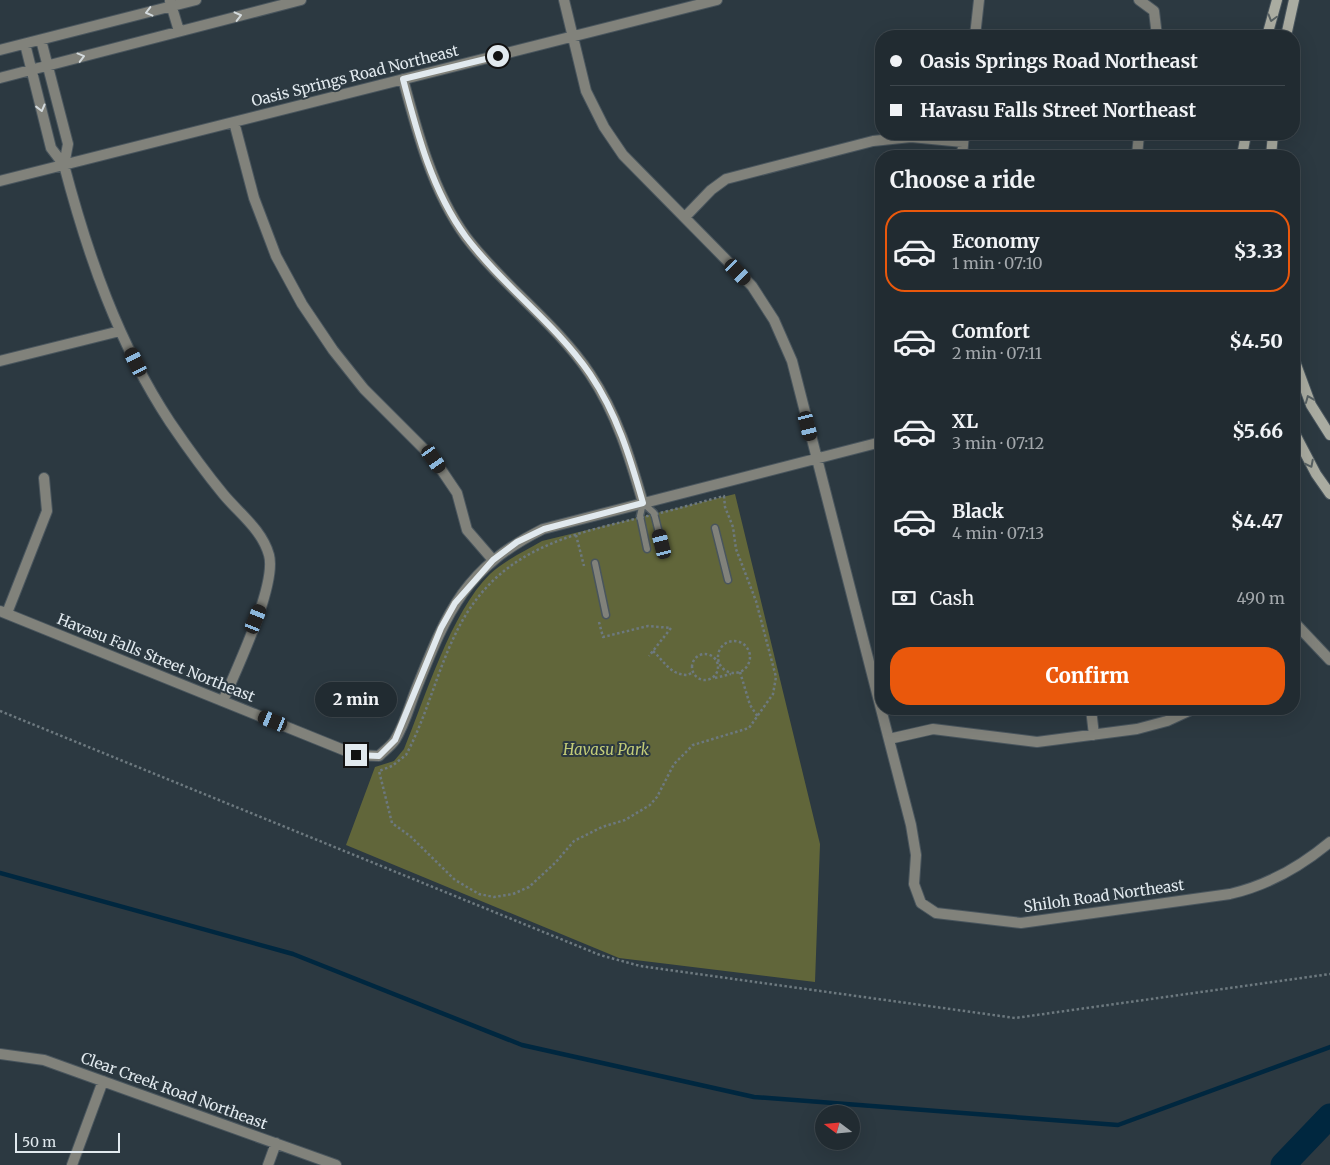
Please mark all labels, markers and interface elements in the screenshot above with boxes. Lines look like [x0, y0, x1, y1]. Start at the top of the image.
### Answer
one-way arrow [144, 6, 153, 17]
one-way arrow [234, 11, 243, 22]
one-way arrow [1267, 14, 1278, 23]
street label: Oasis Springs Road Northeast [249, 41, 461, 110]
route start [487, 45, 509, 67]
text: Oasis Springs Road Northeast [920, 49, 1198, 73]
one-way arrow [77, 52, 86, 63]
text: Havasu Falls Street Northeast [920, 98, 1196, 122]
one-way arrow [35, 103, 46, 112]
text: Choose a ride [890, 166, 1035, 194]
icon: car [892, 229, 937, 274]
text: Economy [952, 229, 1040, 253]
text: $3.33 [1234, 239, 1283, 263]
text: 1 min · 07:10 [952, 253, 1043, 273]
car [722, 256, 753, 288]
icon: car [892, 319, 937, 364]
text: Comfort [952, 319, 1030, 343]
text: $4.50 [1229, 329, 1283, 353]
text: 2 min · 07:11 [952, 343, 1042, 363]
car [122, 345, 149, 379]
one-way arrow [1305, 395, 1315, 403]
icon: car [892, 409, 937, 454]
text: XL [952, 409, 978, 433]
car [797, 410, 818, 442]
text: $5.66 [1232, 419, 1283, 443]
text: 3 min · 07:12 [952, 433, 1044, 453]
car [419, 442, 448, 476]
one-way arrow [1304, 458, 1314, 467]
icon: car [892, 499, 937, 544]
text: Black [952, 499, 1004, 523]
text: $4.47 [1231, 509, 1283, 533]
text: 4 min · 07:13 [952, 523, 1044, 543]
car [651, 528, 672, 560]
icon: cash [890, 584, 918, 612]
text: Cash [930, 586, 974, 610]
text: 490 m [1236, 588, 1285, 608]
car [243, 602, 268, 636]
street label: Havasu Falls Street Northeast [55, 609, 258, 706]
button: Confirm [890, 647, 1285, 705]
callout: 2 min [315, 682, 397, 718]
text: 2 min [333, 689, 379, 709]
car [256, 708, 289, 734]
park label: Havasu Park [562, 740, 650, 759]
route end [345, 744, 367, 766]
street label: Shiloh Road Northeast [1022, 875, 1186, 916]
street label: Clear Creek Road Northeast [78, 1048, 270, 1133]
north arrow [815, 1105, 860, 1150]
map controls [815, 1105, 860, 1150]
scale bar [15, 1130, 120, 1153]
text: 50 m [22, 1133, 56, 1151]

